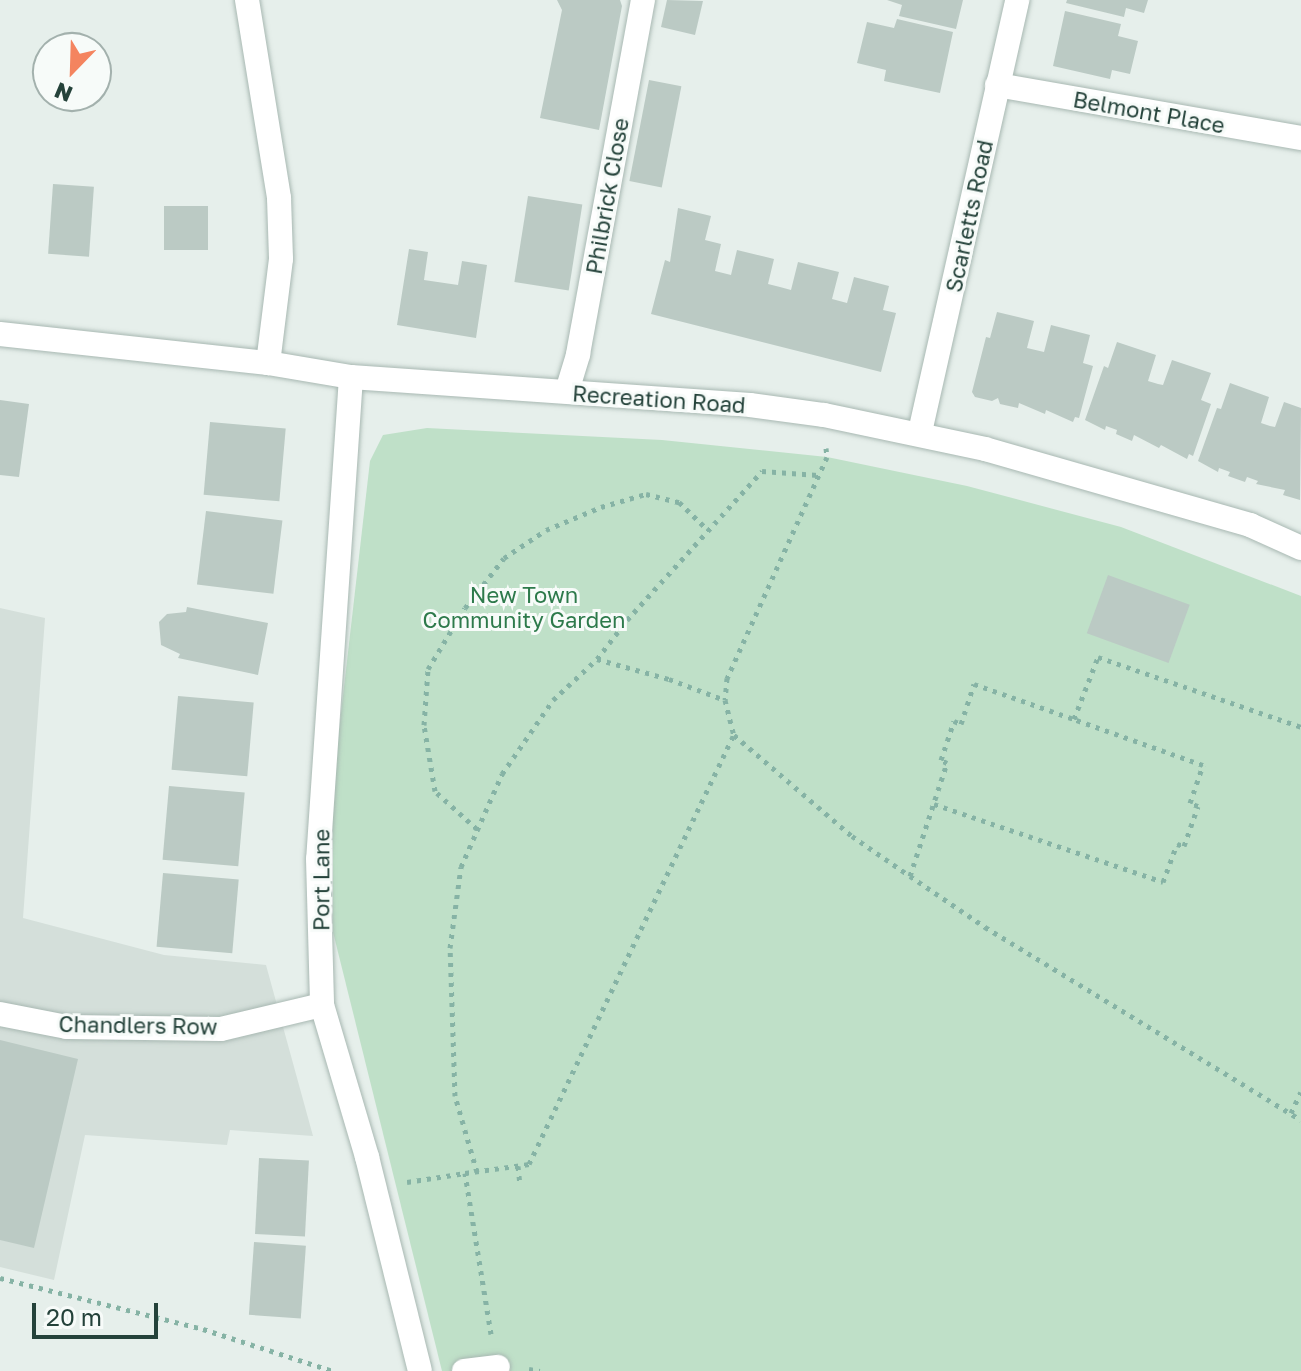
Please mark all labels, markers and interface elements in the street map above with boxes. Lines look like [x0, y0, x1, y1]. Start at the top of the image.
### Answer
north arrow [32, 32, 112, 112]
text: N [50, 77, 76, 108]
street label: Belmont Place [1071, 86, 1227, 138]
street label: Philbrick Close [580, 116, 634, 276]
street label: Scarletts Road [940, 137, 998, 295]
street label: Recreation Road [571, 380, 747, 418]
park label: New Town Community Garden [422, 581, 626, 632]
street label: Port Lane [308, 829, 334, 931]
street label: Chandlers Row [58, 1010, 218, 1040]
scale bar [36, 1287, 162, 1337]
text: 20 m [46, 1302, 102, 1331]

